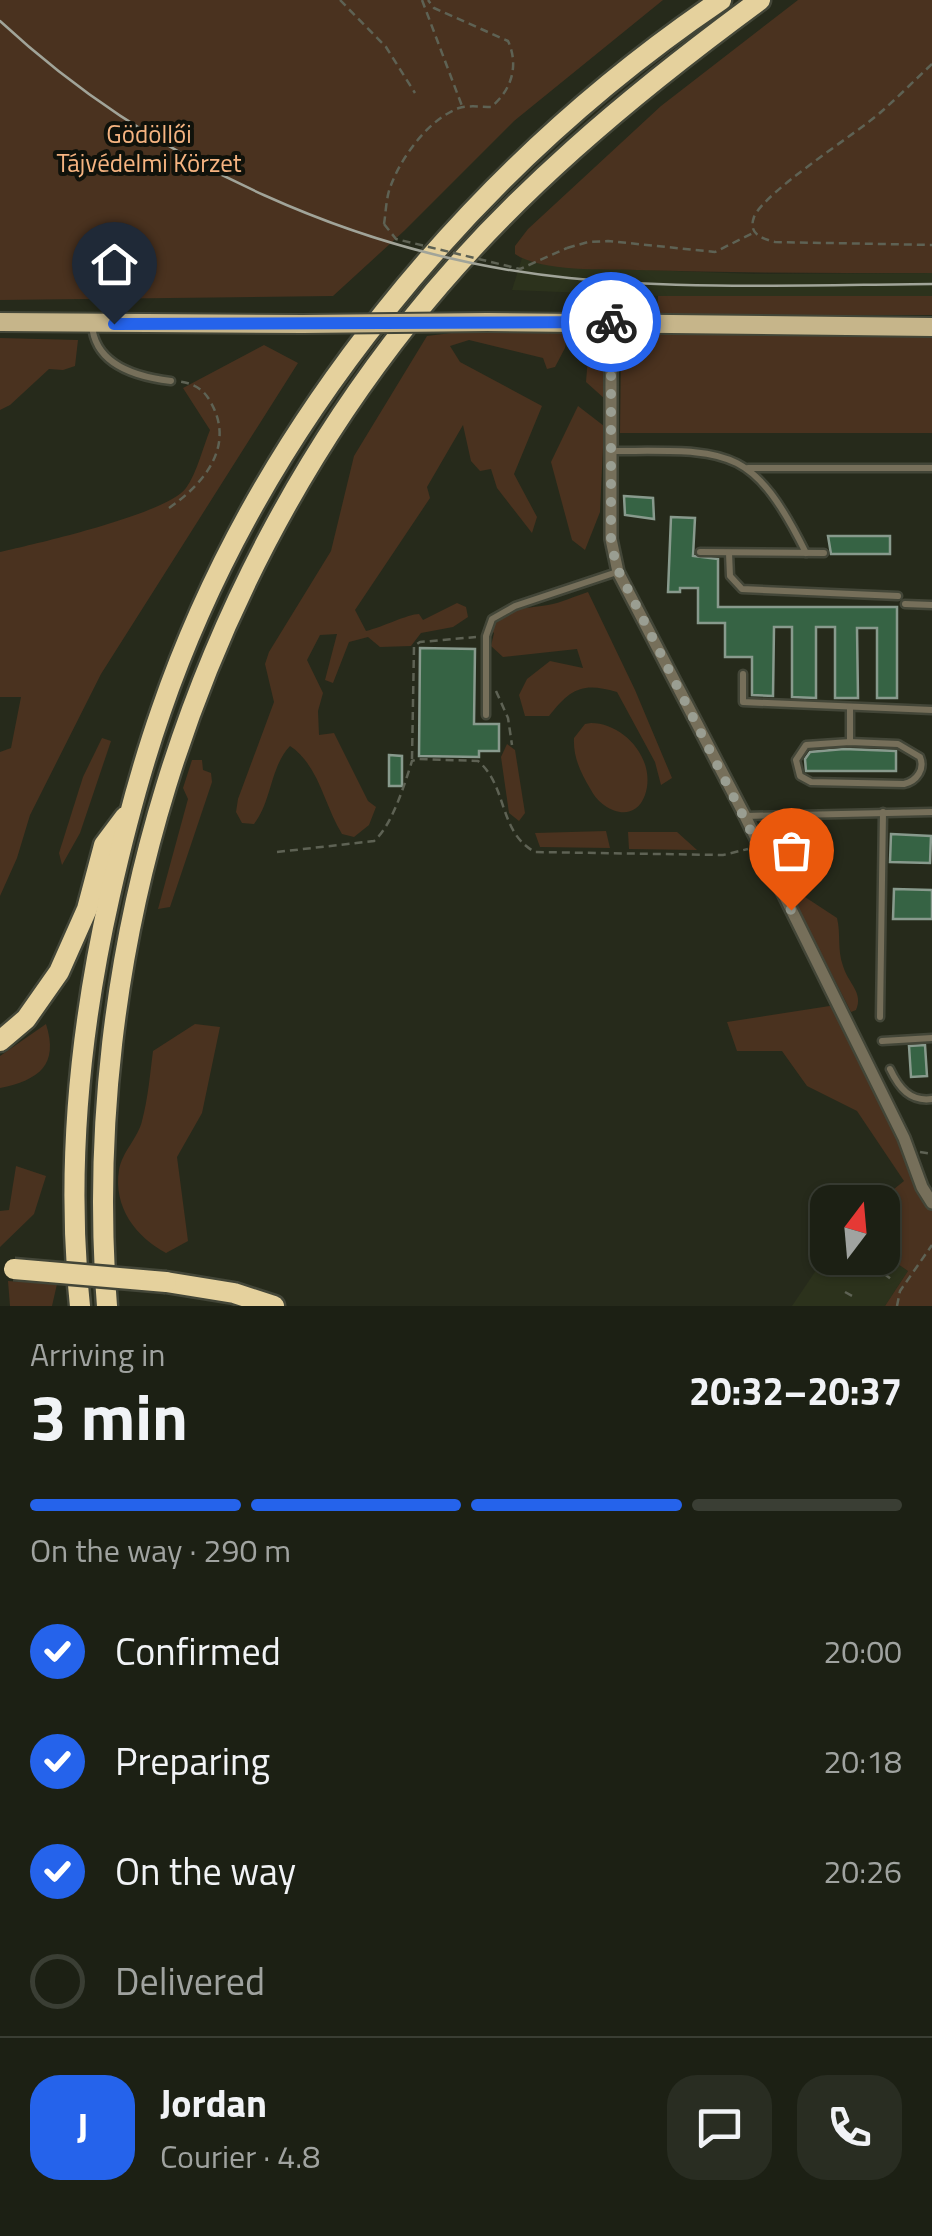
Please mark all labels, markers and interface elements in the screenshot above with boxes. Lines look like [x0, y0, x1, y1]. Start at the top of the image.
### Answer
park label: Gödöllői Tájvédelmi Körzet [56, 115, 242, 182]
pin [72, 222, 157, 325]
icon: home [87, 237, 142, 292]
courier [561, 272, 661, 372]
icon: bike [584, 295, 639, 350]
pin [749, 808, 834, 911]
icon: bag [764, 823, 819, 878]
north arrow [810, 1185, 900, 1275]
map controls [810, 1185, 900, 1275]
text: Arriving in [30, 1330, 166, 1378]
text: 20:32–20:37 [689, 1362, 902, 1420]
text: 3 min [30, 1366, 188, 1465]
text: On the way · 290 m [30, 1526, 291, 1574]
text: Confirmed [115, 1622, 281, 1680]
icon: check [30, 1624, 85, 1679]
text: 20:00 [823, 1627, 902, 1675]
text: Preparing [115, 1732, 270, 1790]
icon: check [30, 1734, 85, 1789]
text: 20:18 [823, 1737, 902, 1785]
text: On the way [115, 1842, 296, 1900]
icon: check [30, 1844, 85, 1899]
text: 20:26 [823, 1847, 902, 1895]
text: Delivered [115, 1952, 265, 2010]
text: Jordan [160, 2074, 267, 2132]
button: chat [667, 2075, 772, 2180]
button: phone [797, 2075, 902, 2180]
text: J [77, 2098, 88, 2156]
text: Courier · 4.8 [160, 2132, 320, 2180]

